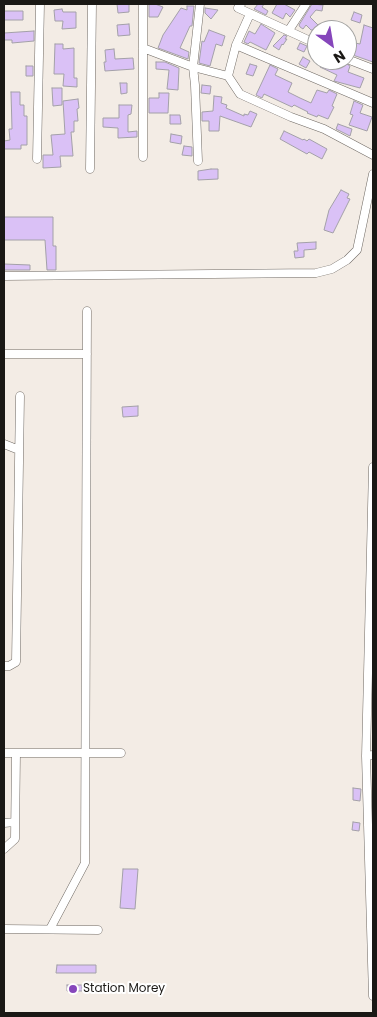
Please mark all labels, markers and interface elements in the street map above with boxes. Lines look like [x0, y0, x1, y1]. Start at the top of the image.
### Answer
north arrow [307, 20, 357, 70]
text: N [330, 46, 349, 68]
place label: Station Morey [83, 982, 165, 996]
marker: Station Morey [67, 983, 79, 995]

